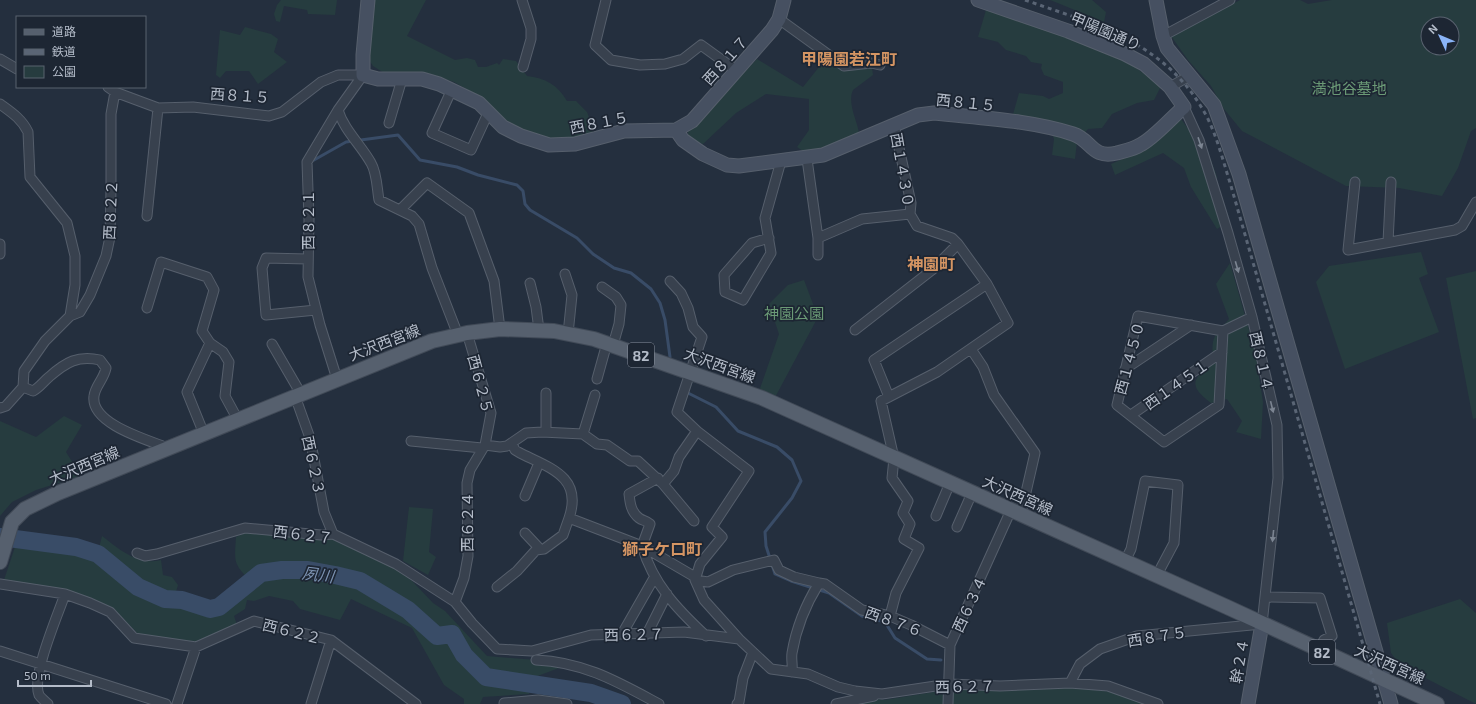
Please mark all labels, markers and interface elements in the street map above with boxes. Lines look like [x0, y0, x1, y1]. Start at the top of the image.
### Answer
street label: 甲陽園通り [1068, 8, 1144, 54]
legend [16, 16, 146, 88]
north arrow [1420, 16, 1460, 56]
text: N [1425, 21, 1440, 36]
text: 道路 [52, 24, 76, 38]
street label: 西８１７ [698, 32, 752, 88]
text: 鉄道 [52, 44, 76, 58]
district label: 甲陽園若江町 [801, 49, 897, 68]
text: 公園 [52, 64, 76, 78]
park label: 満池谷墓地 [1311, 79, 1387, 97]
street label: 西８１５ [209, 84, 271, 106]
street label: 西８１５ [935, 90, 997, 114]
street label: 西８１５ [568, 107, 630, 137]
street label: 西１４３０ [888, 131, 918, 209]
one-way arrow [1197, 137, 1203, 149]
street label: 西８２２ [99, 180, 121, 240]
street label: 西８２１ [299, 190, 317, 250]
district label: 神園町 [907, 254, 955, 273]
one-way arrow [1235, 261, 1241, 273]
park label: 神園公園 [764, 304, 824, 322]
street label: 西１４５０ [1111, 319, 1147, 397]
street label: 大沢西宮線 [346, 320, 422, 364]
street label: 西８１４ [1246, 330, 1278, 392]
road number: 82 [628, 343, 654, 367]
street label: 大沢西宮線 [682, 344, 758, 386]
street label: 西６２５ [465, 353, 497, 415]
street label: 西１４５１ [1140, 355, 1212, 413]
one-way arrow [1270, 400, 1276, 413]
street label: 西６２３ [299, 434, 329, 496]
street label: 大沢西宮線 [46, 442, 122, 488]
street label: 大沢西宮線 [980, 472, 1056, 518]
street label: 西６２４ [458, 492, 476, 552]
street label: 西６２７ [272, 521, 334, 547]
one-way arrow [1270, 530, 1276, 542]
district label: 獅子ケ口町 [622, 539, 702, 558]
water label: 夙川 [301, 563, 337, 586]
street label: 西６３４ [948, 573, 990, 635]
street label: 西８７６ [863, 602, 925, 640]
street label: 西６２２ [261, 615, 323, 647]
street label: 西８７５ [1126, 622, 1188, 650]
street label: 西６２７ [604, 624, 664, 644]
street label: 幹２４ [1226, 637, 1252, 685]
road number: 82 [1309, 640, 1335, 664]
street label: 大沢西宮線 [1352, 641, 1428, 687]
scale bar [18, 662, 91, 688]
text: 50 m [24, 668, 51, 682]
street label: 西６２７ [935, 676, 995, 696]

